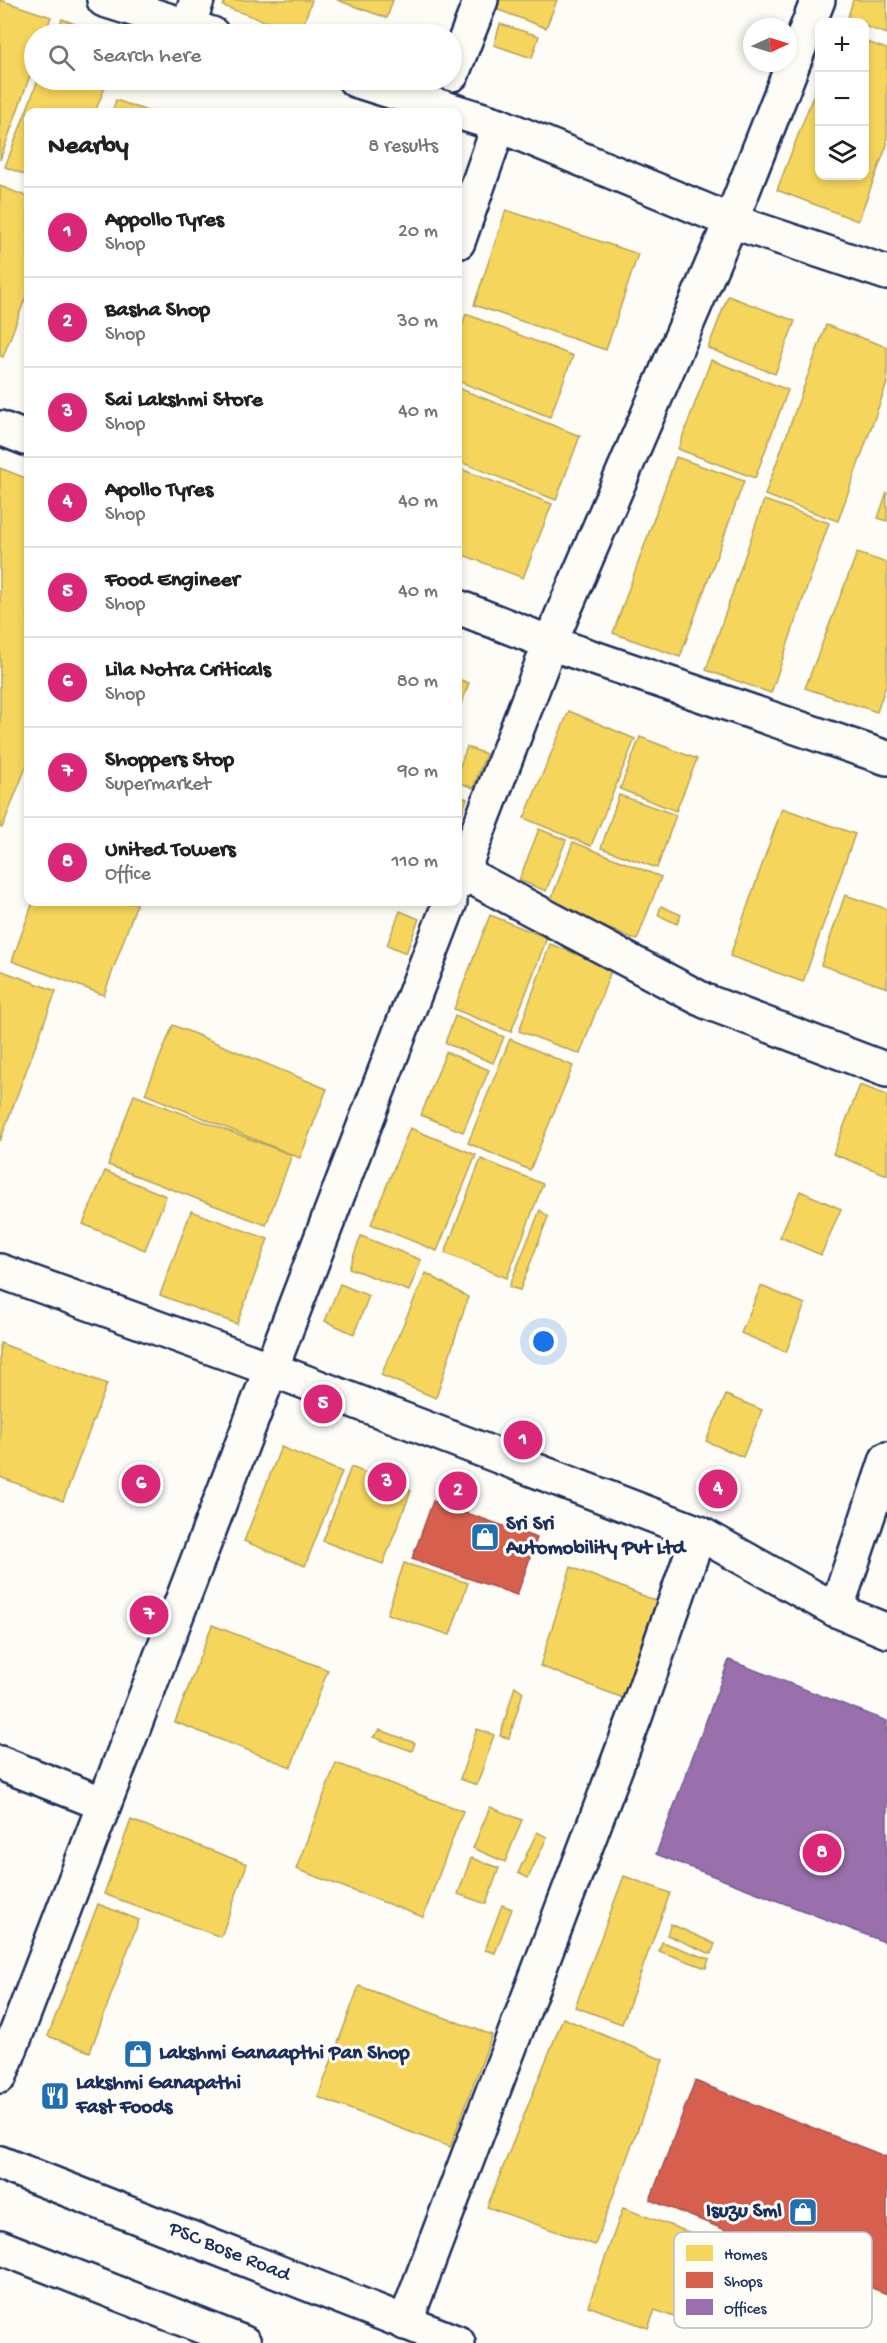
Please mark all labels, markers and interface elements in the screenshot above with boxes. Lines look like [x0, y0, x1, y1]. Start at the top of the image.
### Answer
north arrow [743, 18, 797, 72]
map controls [815, 18, 869, 180]
button: + [815, 18, 869, 72]
search box [24, 24, 462, 90]
icon: search [45, 41, 78, 74]
text: Search here [93, 44, 201, 70]
button: − [815, 72, 869, 126]
button: layers [815, 126, 869, 180]
text: Nearby [48, 132, 129, 163]
text: 8 results [368, 136, 438, 159]
text: Appollo Tyres [105, 208, 224, 234]
text: 1 [63, 221, 72, 244]
text: 20 m [398, 221, 438, 244]
text: Shop [105, 234, 145, 257]
text: Basha Shop [105, 298, 210, 324]
text: 2 [63, 311, 72, 334]
text: 30 m [397, 311, 438, 334]
text: Shop [105, 324, 145, 347]
text: Sai Lakshmi Store [105, 388, 263, 414]
text: 3 [62, 401, 73, 424]
text: 40 m [398, 401, 438, 424]
text: Shop [105, 414, 145, 437]
text: Apollo Tyres [105, 478, 213, 504]
text: 4 [63, 491, 72, 514]
text: 40 m [398, 491, 438, 514]
text: Shop [105, 504, 145, 527]
text: Food Engineer [105, 568, 240, 594]
text: 5 [62, 581, 73, 604]
text: 40 m [398, 581, 438, 604]
text: Shop [105, 594, 145, 617]
text: Lila Notra Criticals [105, 658, 271, 684]
text: 6 [62, 671, 73, 694]
text: 80 m [397, 671, 438, 694]
text: Shop [105, 684, 145, 707]
text: Shoppers Stop [105, 748, 234, 774]
text: 7 [62, 761, 73, 784]
text: 90 m [398, 761, 438, 784]
text: Supermarket [105, 774, 211, 797]
text: United Towers [105, 838, 236, 864]
text: 8 [62, 851, 73, 874]
text: 110 m [392, 851, 438, 874]
text: Office [105, 864, 151, 887]
your location [529, 1327, 558, 1356]
pin: 5 [304, 1382, 342, 1426]
pin: 1 [504, 1418, 542, 1462]
pin: 3 [368, 1460, 406, 1504]
pin: 6 [122, 1462, 160, 1506]
pin: 4 [698, 1466, 738, 1512]
pin: 2 [438, 1468, 478, 1514]
place label: Sri Sri Automobility Pvt Ltd [505, 1513, 688, 1562]
shop icon: Sri Sri Automobility Pvt Ltd [469, 1521, 501, 1553]
pin: 7 [130, 1592, 168, 1638]
pin: 8 [802, 1830, 842, 1876]
shop icon: Lakshmi Ganaapthi Pan Shop [122, 2038, 154, 2070]
place label: Lakshmi Ganaapthi Pan Shop [159, 2042, 410, 2067]
place label: Lakshmi Ganapathi Fast Foods [75, 2072, 241, 2121]
restaurant icon: Lakshmi Ganapathi Fast Foods [39, 2080, 71, 2112]
shop icon: Isuzu Sml [787, 2196, 819, 2228]
place label: Isuzu Sml [706, 2200, 782, 2225]
street label: PSC Bose Road [164, 2217, 295, 2289]
legend [674, 2232, 872, 2328]
text: Homes [724, 2247, 768, 2266]
text: Shops [724, 2274, 763, 2293]
text: Offices [724, 2301, 768, 2320]

